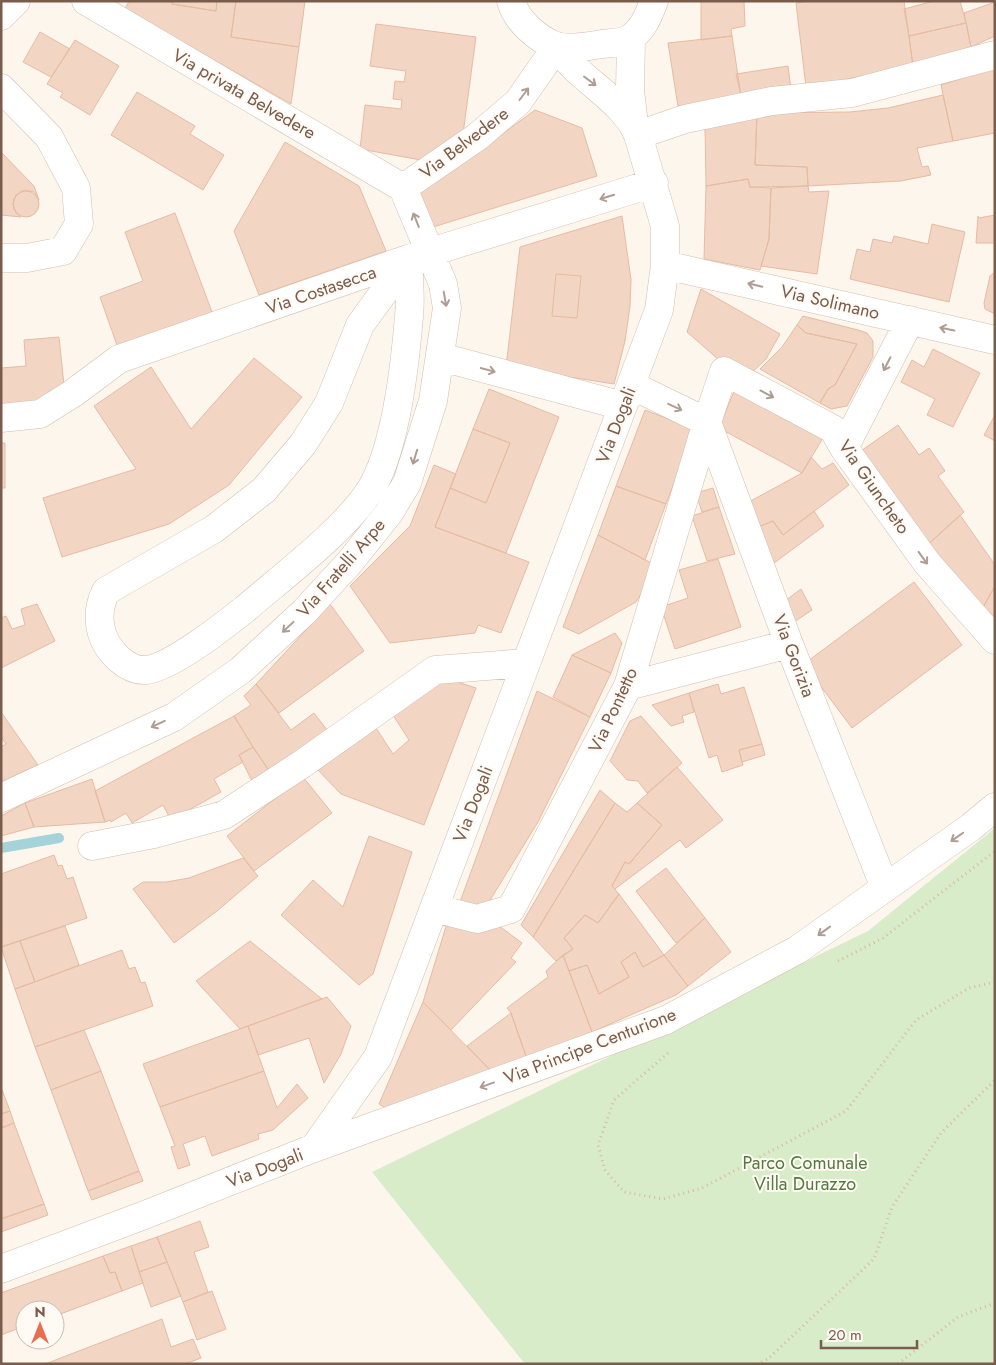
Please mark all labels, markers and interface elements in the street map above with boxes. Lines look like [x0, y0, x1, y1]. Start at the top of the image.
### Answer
street label: Via privata Belvedere [167, 42, 321, 146]
one-way arrow [583, 76, 597, 86]
one-way arrow [519, 87, 529, 101]
street label: Via Belvedere [414, 101, 514, 185]
one-way arrow [599, 193, 615, 203]
one-way arrow [411, 213, 420, 228]
street label: Via Costasecca [262, 259, 380, 321]
street label: Via Solimano [778, 278, 882, 326]
one-way arrow [747, 280, 763, 289]
one-way arrow [441, 290, 451, 306]
one-way arrow [939, 324, 955, 334]
one-way arrow [882, 356, 892, 371]
one-way arrow [479, 365, 495, 375]
street label: Via Dogali [589, 383, 643, 467]
one-way arrow [759, 390, 774, 399]
one-way arrow [667, 402, 682, 412]
street label: Via Giuncheto [832, 435, 916, 539]
one-way arrow [410, 449, 420, 465]
street label: Via Fratelli Arpe [291, 513, 391, 623]
one-way arrow [918, 551, 928, 565]
street label: Via Gorizia [766, 611, 822, 701]
one-way arrow [281, 622, 294, 633]
street label: Via Pontetto [582, 663, 644, 757]
one-way arrow [151, 720, 166, 730]
street label: Via Dogali [446, 762, 500, 846]
one-way arrow [950, 832, 964, 842]
one-way arrow [817, 926, 831, 936]
street label: Via Principe Centurione [500, 1001, 680, 1091]
one-way arrow [480, 1081, 495, 1090]
street label: Via Dogali [223, 1141, 307, 1195]
park label: Parco Comunale Villa Durazzo [743, 1150, 867, 1197]
north arrow [15, 1300, 65, 1350]
text: N [34, 1302, 46, 1322]
scale bar [821, 1318, 917, 1350]
text: 20 m [828, 1324, 862, 1346]

